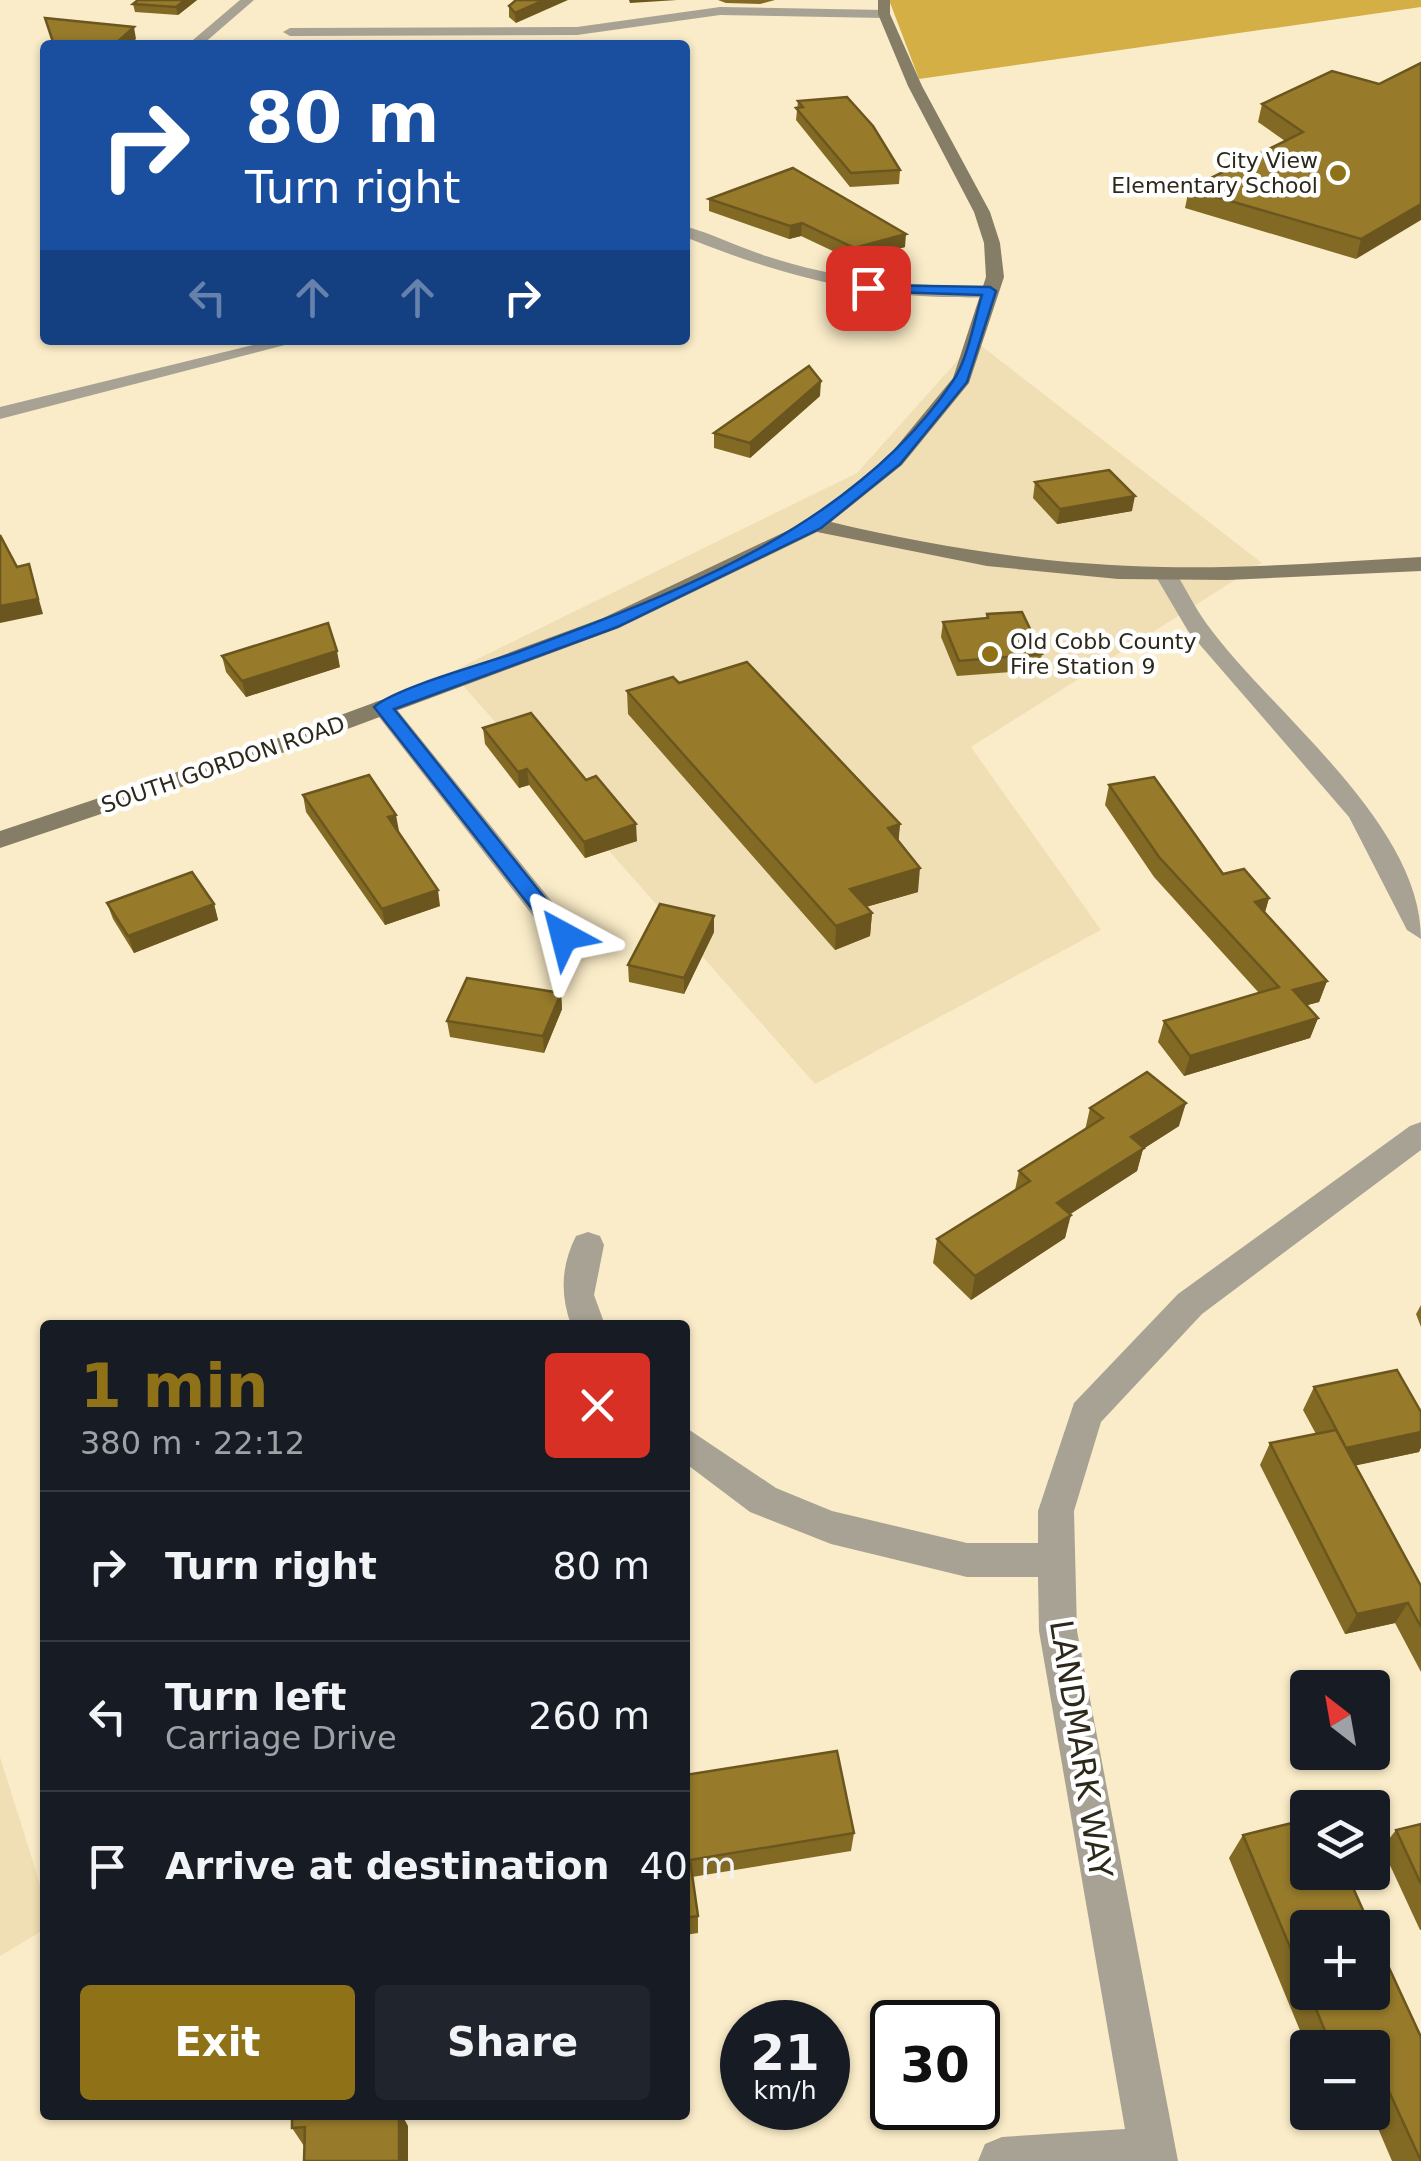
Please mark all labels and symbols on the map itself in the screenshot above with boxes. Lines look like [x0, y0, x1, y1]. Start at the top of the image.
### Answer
place label: City View Elementary School [1111, 148, 1318, 198]
marker: City View Elementary School [1327, 162, 1349, 184]
pin [826, 246, 911, 331]
place label: Old Cobb County Fire Station 9 [1010, 629, 1196, 679]
marker: Old Cobb County Fire Station 9 [979, 643, 1001, 665]
street label: SOUTH GORDON ROAD [98, 711, 348, 818]
position arrow [512, 884, 616, 988]
street label: LANDMARK WAY [1042, 1617, 1120, 1881]
north arrow [1290, 1670, 1390, 1770]
speed limit sign: 30 [870, 2000, 1000, 2130]

